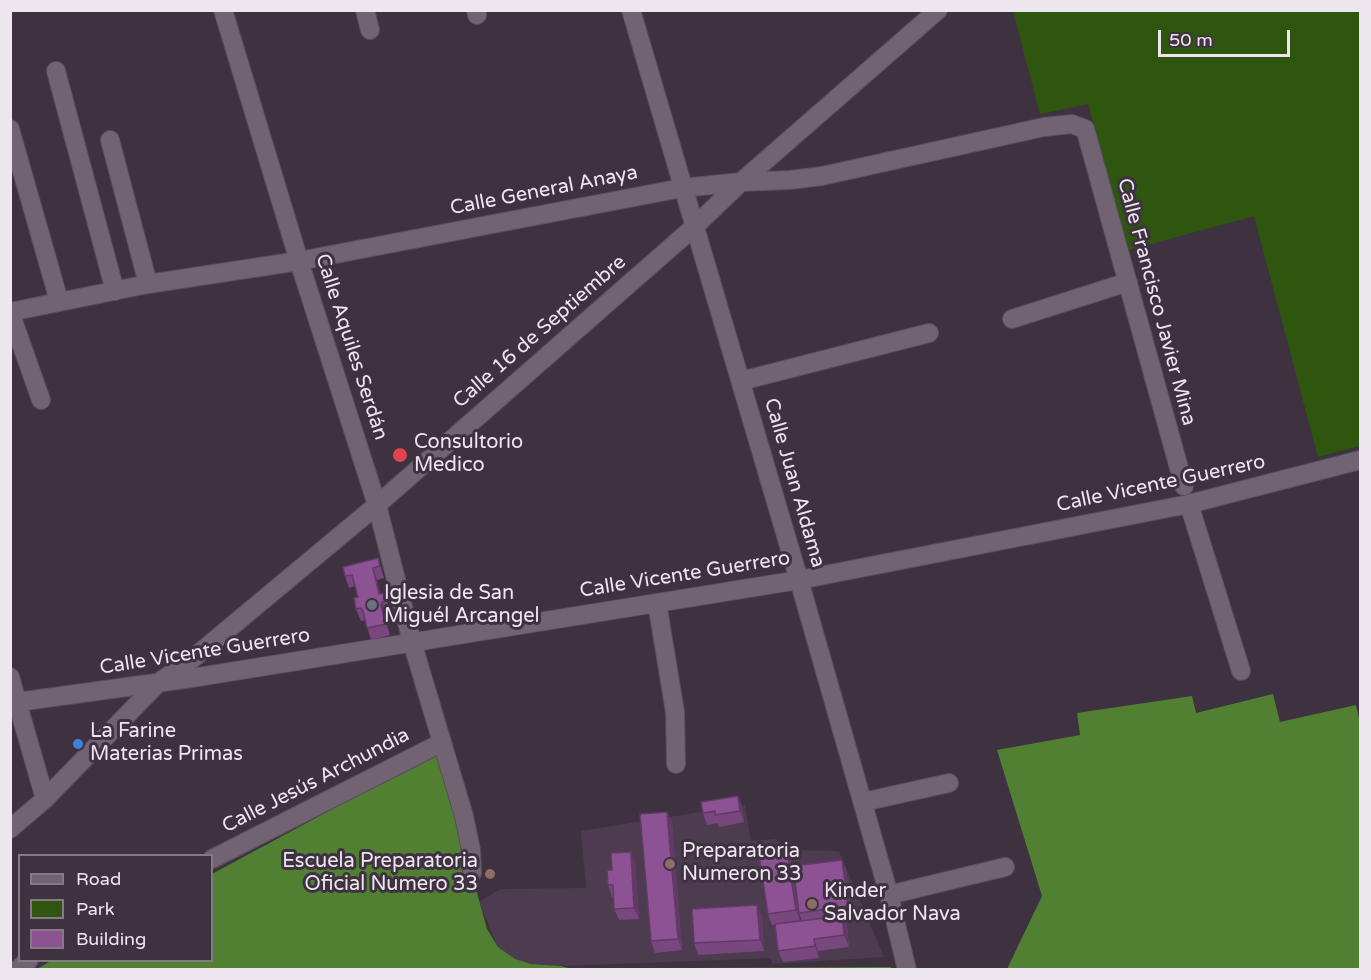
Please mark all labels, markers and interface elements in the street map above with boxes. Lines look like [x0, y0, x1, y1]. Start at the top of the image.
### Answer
scale bar [1161, 18, 1293, 56]
text: 50 m [1169, 29, 1213, 51]
street label: Calle General Anaya [448, 161, 640, 221]
street label: Calle Francisco Javier Mina [1111, 176, 1201, 428]
street label: Calle 16 de Septiembre [449, 250, 631, 414]
street label: Calle Aquiles Serdán [310, 251, 392, 443]
street label: Calle Juan Aldama [758, 396, 830, 570]
place label: Consultorio Medico [414, 431, 523, 478]
marker: Consultorio Medico [391, 446, 409, 464]
street label: Calle Vicente Guerrero [1055, 450, 1267, 518]
street label: Calle Vicente Guerrero [578, 547, 792, 603]
place label: Iglesia de San Miguél Arcangel [384, 582, 540, 629]
marker: Iglesia de San Miguél Arcangel [365, 598, 379, 612]
street label: Calle Vicente Guerrero [98, 624, 312, 680]
place label: La Farine Materias Primas [90, 720, 243, 767]
street label: Calle Jesús Archundia [218, 723, 414, 839]
marker: La Farine Materias Primas [71, 737, 85, 751]
place label: Preparatoria Numeron 33 [682, 840, 802, 887]
place label: Escuela Preparatoria Oficial Numero 33 [282, 850, 478, 897]
legend [18, 854, 213, 962]
marker: Preparatoria Numeron 33 [663, 857, 677, 871]
marker: Escuela Preparatoria Oficial Numero 33 [483, 867, 497, 881]
text: Road [76, 868, 121, 890]
place label: Kinder Salvador Nava [824, 880, 961, 927]
marker: Kinder Salvador Nava [805, 897, 819, 911]
text: Park [76, 898, 114, 920]
text: Building [76, 928, 146, 950]

